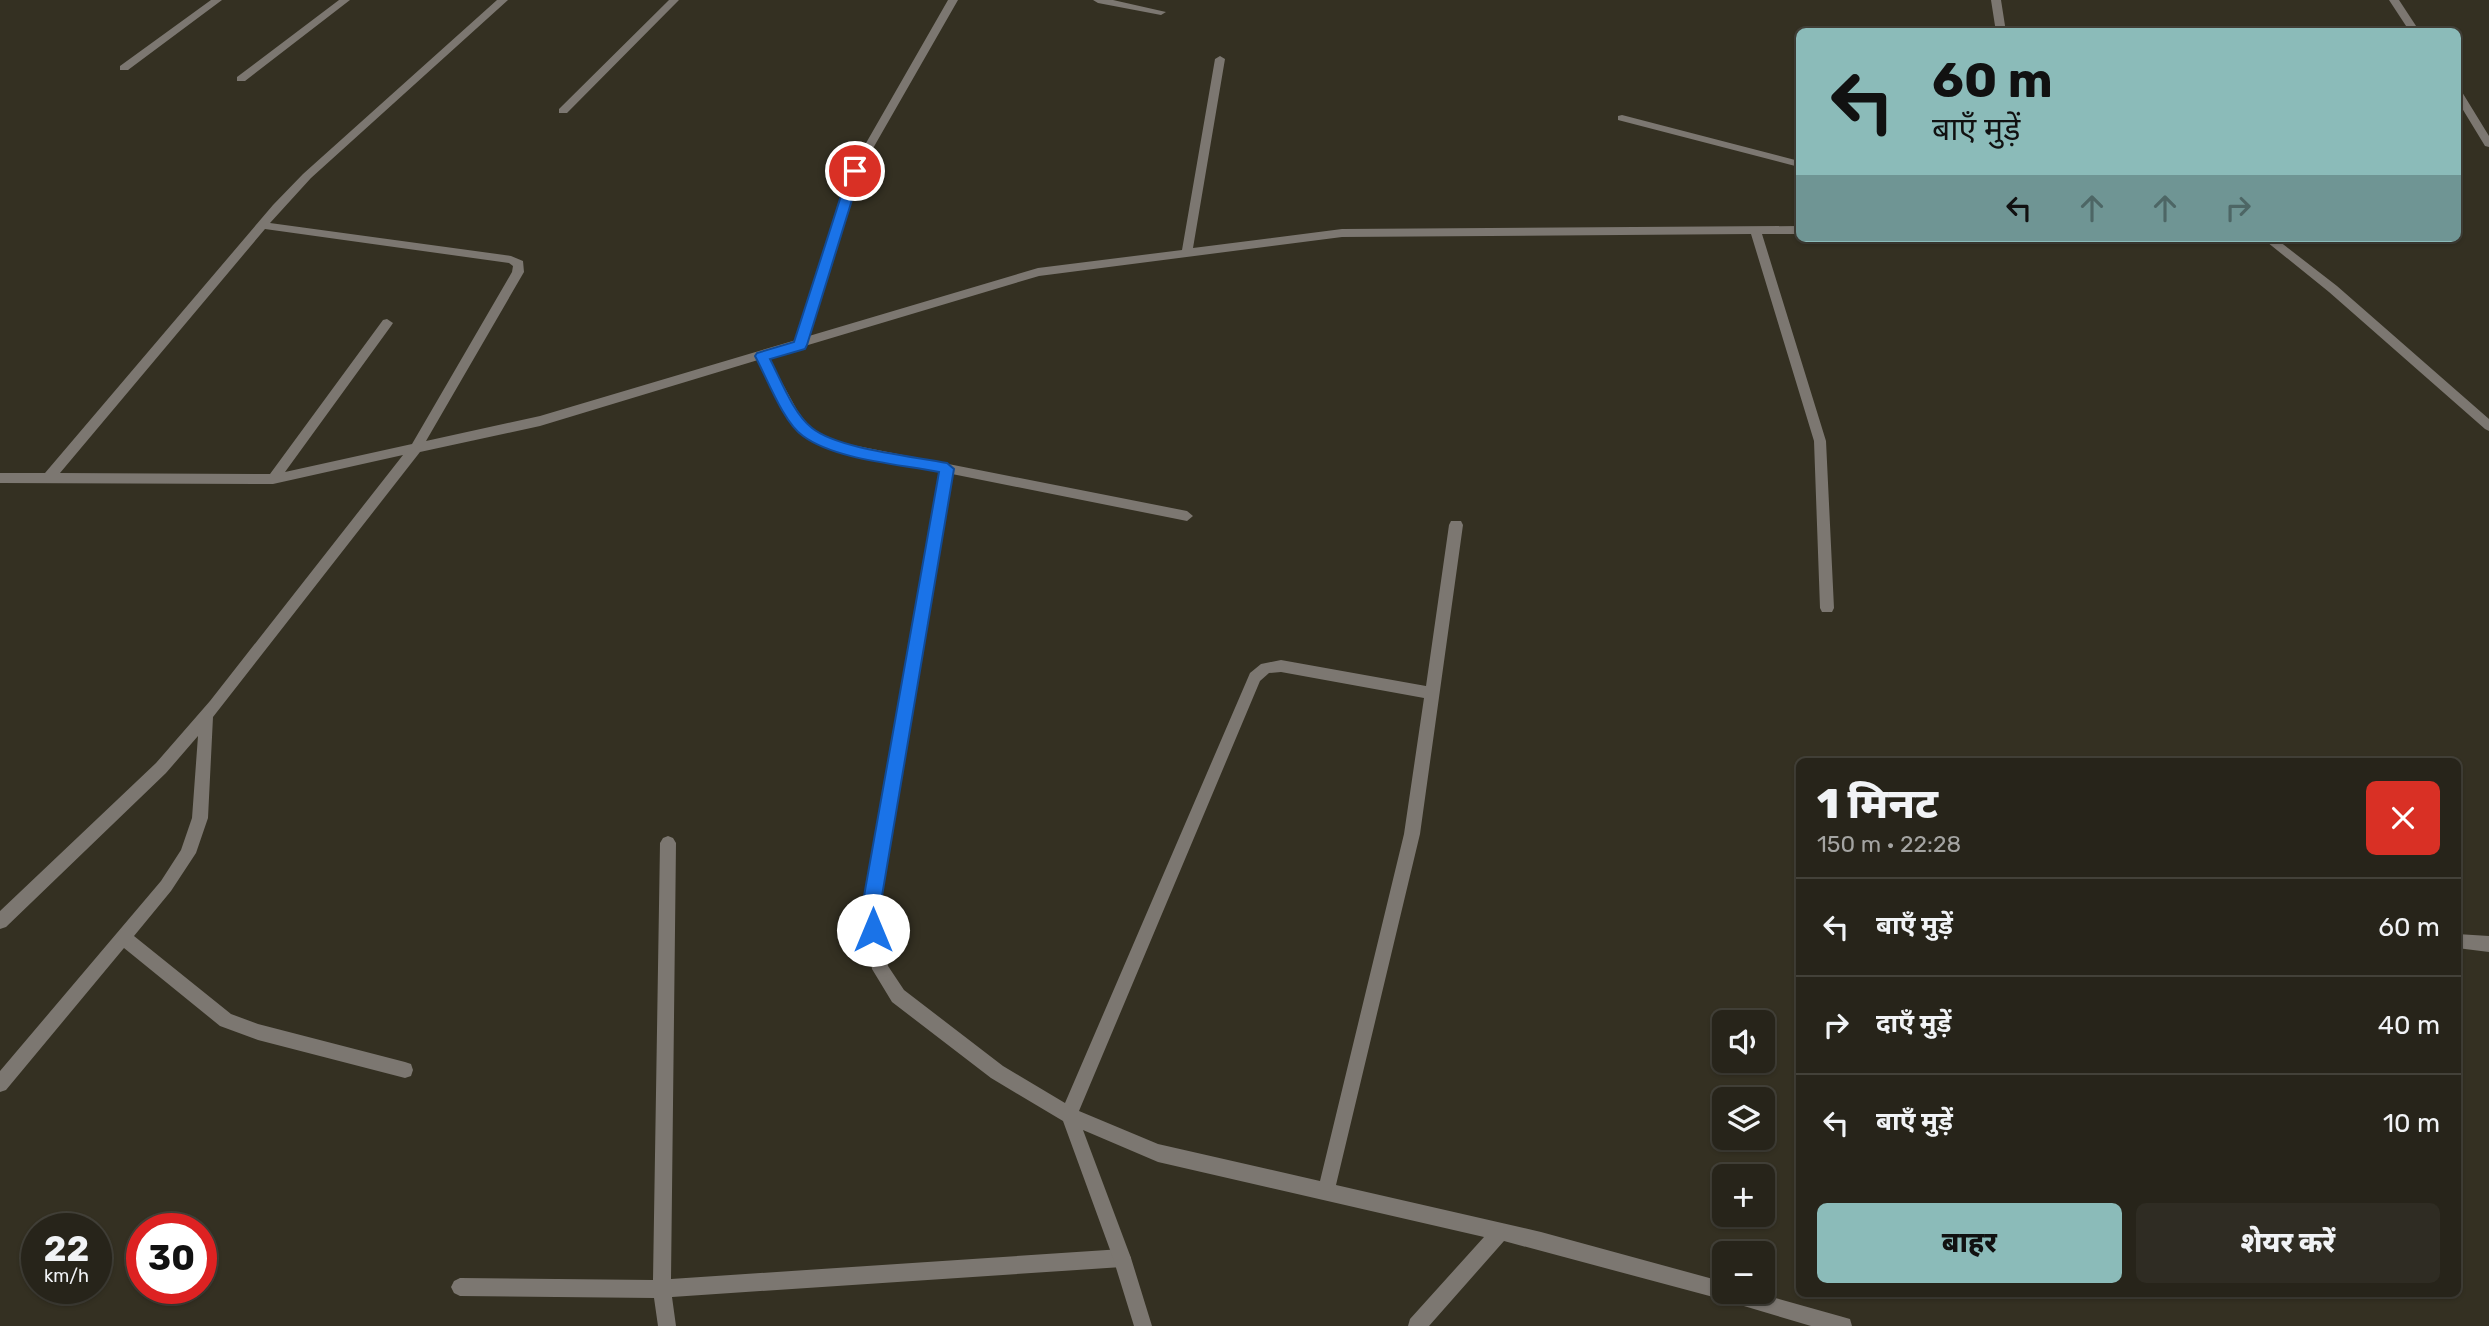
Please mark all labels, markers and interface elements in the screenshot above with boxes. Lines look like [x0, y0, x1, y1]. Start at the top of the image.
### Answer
text: 60 m [1932, 51, 2053, 109]
icon: left [1817, 56, 1908, 147]
text: बाएँ मुड़ें [1932, 110, 2020, 148]
pin [825, 141, 885, 201]
icon: arrive [836, 152, 874, 190]
icon: left [2000, 189, 2038, 227]
icon: ahead [2073, 189, 2111, 227]
icon: ahead [2146, 189, 2184, 227]
icon: right [2219, 189, 2257, 227]
text: 1 मिनट [1817, 779, 1938, 829]
button: close [2366, 781, 2440, 855]
text: 150 m · 22:28 [1817, 830, 1961, 858]
position arrow [836, 893, 910, 967]
icon: left [1817, 908, 1855, 946]
text: बाएँ मुड़ें [1876, 910, 1953, 941]
text: 60 m [2378, 912, 2440, 943]
icon: right [1817, 1006, 1855, 1044]
text: दाएँ मुड़ें [1876, 1008, 1951, 1039]
map controls [1712, 1010, 1775, 1304]
button: sound [1712, 1010, 1775, 1073]
text: 40 m [2378, 1010, 2440, 1041]
button: layers [1712, 1087, 1775, 1150]
icon: left [1817, 1104, 1855, 1142]
text: बाएँ मुड़ें [1876, 1106, 1953, 1137]
text: 10 m [2383, 1108, 2440, 1139]
button: + [1712, 1164, 1775, 1227]
button: बाहर [1817, 1203, 2122, 1283]
button: शेयर करें [2136, 1203, 2440, 1283]
speed limit sign: 30 [126, 1213, 217, 1304]
text: 22 [44, 1228, 89, 1270]
button: − [1712, 1241, 1775, 1304]
text: km/h [44, 1265, 89, 1287]

